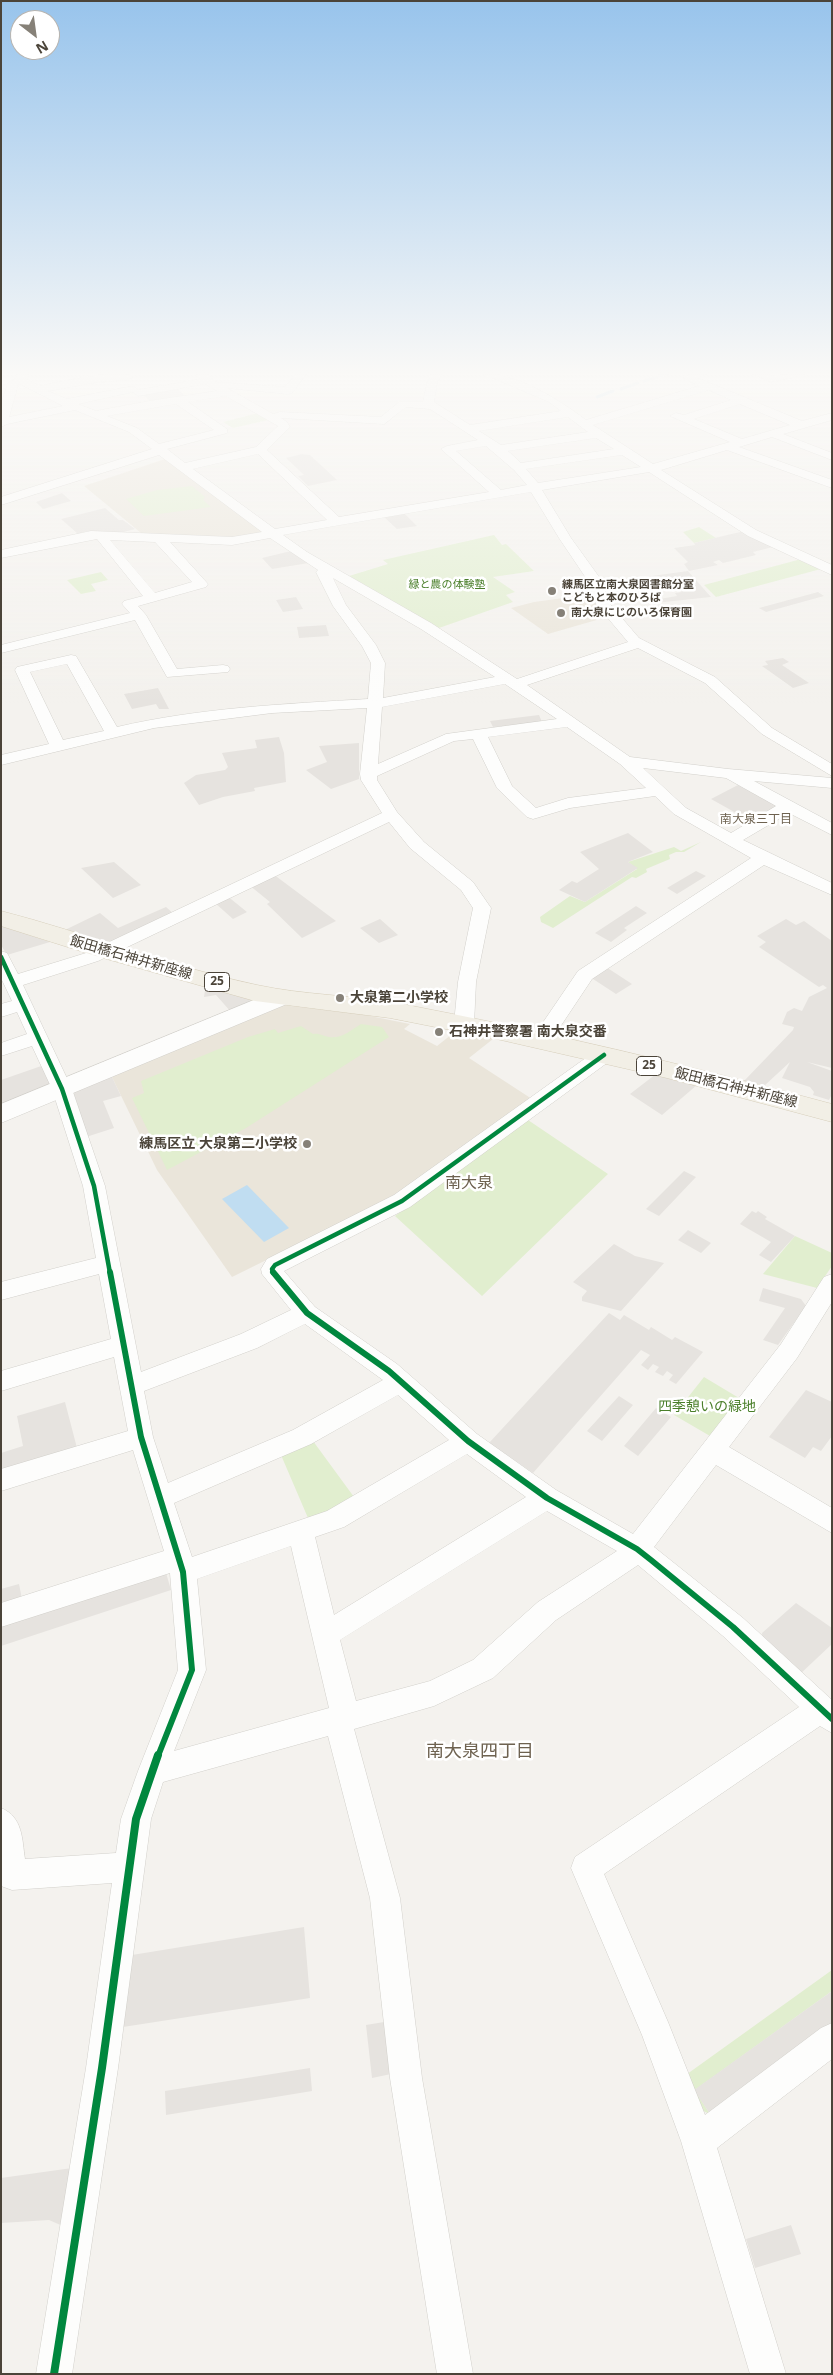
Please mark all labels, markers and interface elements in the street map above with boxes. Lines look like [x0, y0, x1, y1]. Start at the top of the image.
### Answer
north arrow [10, 10, 60, 60]
text: N [33, 36, 52, 59]
park label: 緑と農の体験塾 [409, 578, 485, 592]
place label: 練馬区立南大泉図書館分室 こどもと本のひろば [562, 578, 694, 604]
marker: 練馬区立南大泉図書館分室 こどもと本のひろば [546, 585, 558, 597]
place label: 南大泉にじのいろ保育園 [571, 606, 692, 620]
marker: 南大泉にじのいろ保育園 [555, 607, 567, 619]
district label: 南大泉三丁目 [720, 813, 792, 827]
street label: 飯田橋石神井新座線 [68, 933, 194, 983]
road number: 25 [204, 972, 230, 992]
place label: 大泉第二小学校 [350, 990, 448, 1006]
marker: 大泉第二小学校 [334, 992, 346, 1004]
place label: 石神井警察署 南大泉交番 [449, 1024, 607, 1040]
marker: 石神井警察署 南大泉交番 [433, 1026, 445, 1038]
road number: 25 [636, 1056, 662, 1076]
street label: 飯田橋石神井新座線 [673, 1065, 799, 1111]
place label: 練馬区立 大泉第二小学校 [139, 1136, 297, 1152]
marker: 練馬区立 大泉第二小学校 [301, 1138, 313, 1150]
district label: 南大泉 [445, 1173, 493, 1193]
park label: 四季憩いの緑地 [658, 1399, 756, 1415]
district label: 南大泉四丁目 [426, 1741, 534, 1763]

